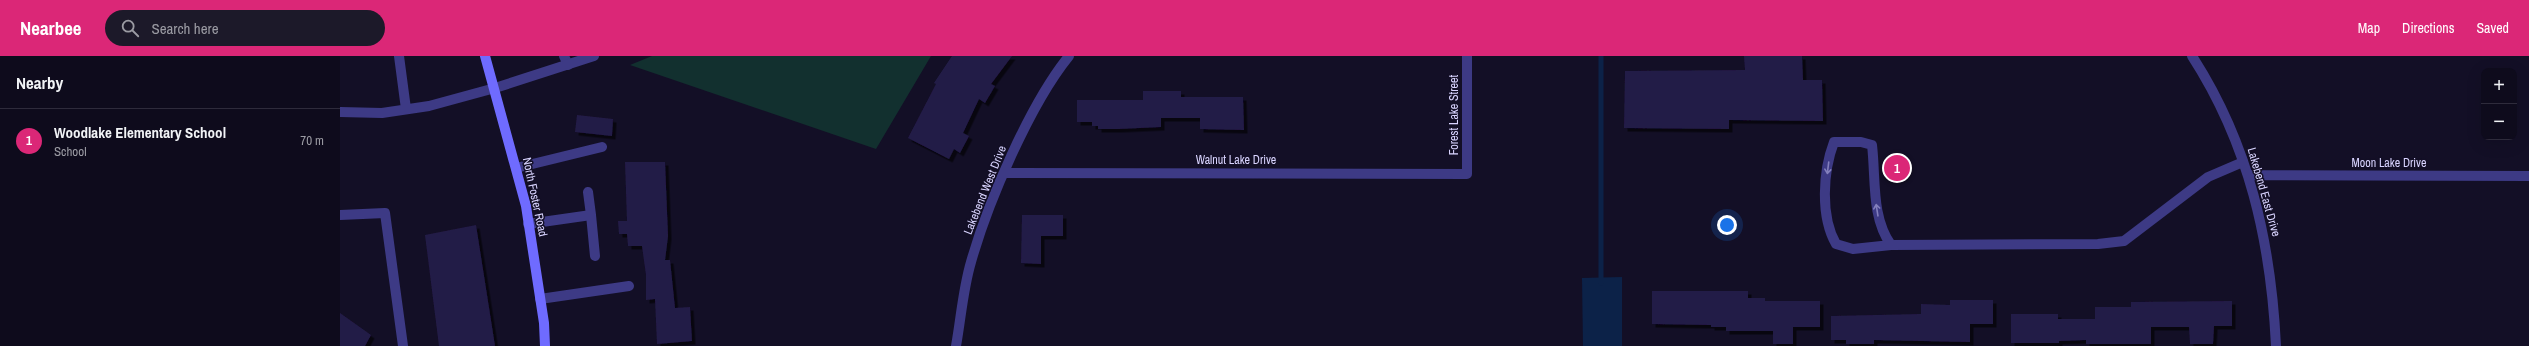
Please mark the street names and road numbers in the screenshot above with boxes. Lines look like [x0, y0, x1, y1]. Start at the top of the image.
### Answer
street label: Forest Lake Street [1446, 75, 1462, 155]
street label: Lakebend West Drive [960, 143, 1010, 237]
street label: Lakebend East Drive [2244, 146, 2284, 238]
street label: Walnut Lake Drive [1196, 152, 1276, 168]
street label: Moon Lake Drive [2352, 155, 2426, 171]
street label: North Foster Road [519, 156, 551, 238]

